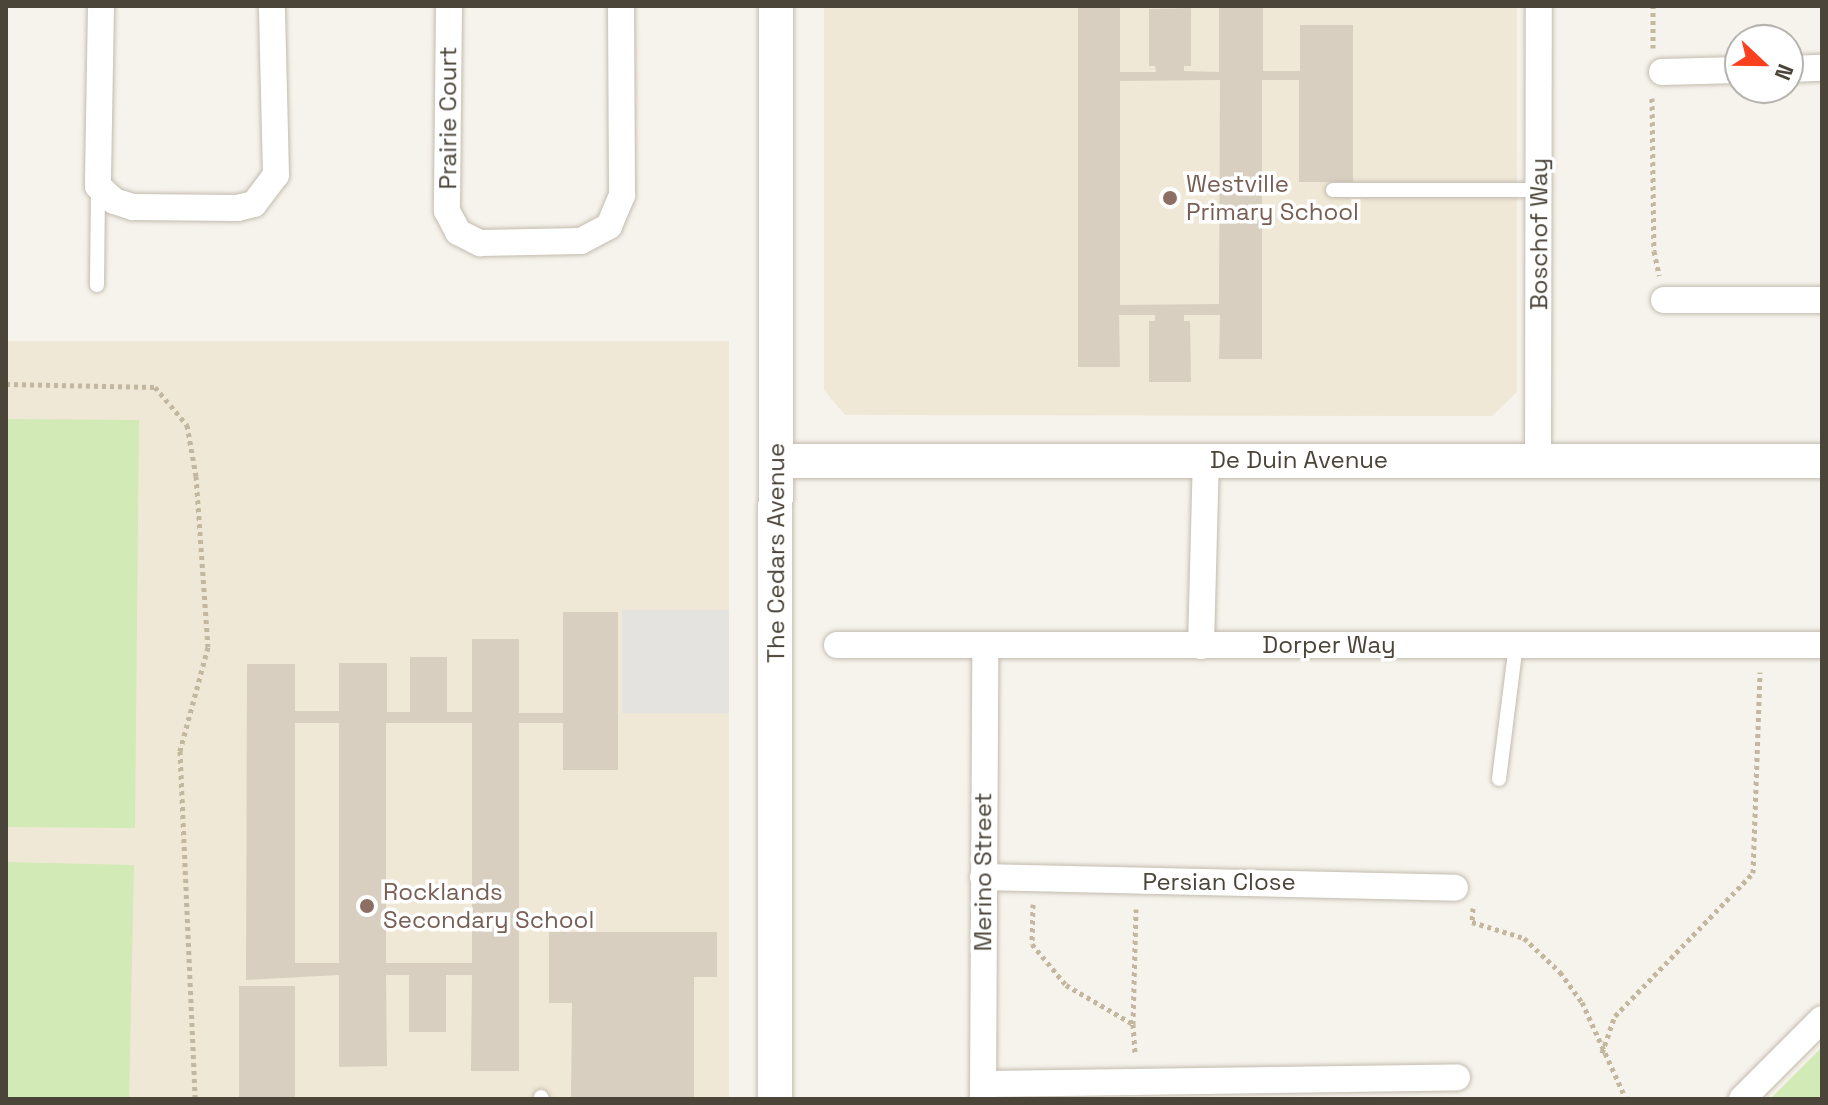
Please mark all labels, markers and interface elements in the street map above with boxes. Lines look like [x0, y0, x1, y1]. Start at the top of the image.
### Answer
north arrow [1724, 24, 1804, 104]
street label: Prairie Court [434, 46, 462, 190]
text: N [1769, 60, 1800, 84]
street label: Boschof Way [1525, 158, 1553, 310]
place label: Westville Primary School [1186, 170, 1359, 226]
marker: Westville Primary School [1161, 189, 1179, 207]
street label: The Cedars Avenue [762, 443, 790, 663]
street label: De Duin Avenue [1210, 446, 1388, 474]
street label: Dorper Way [1262, 631, 1396, 659]
street label: Merino Street [969, 793, 997, 951]
street label: Persian Close [1142, 868, 1296, 896]
place label: Rocklands Secondary School [383, 878, 594, 934]
marker: Rocklands Secondary School [358, 897, 376, 915]

